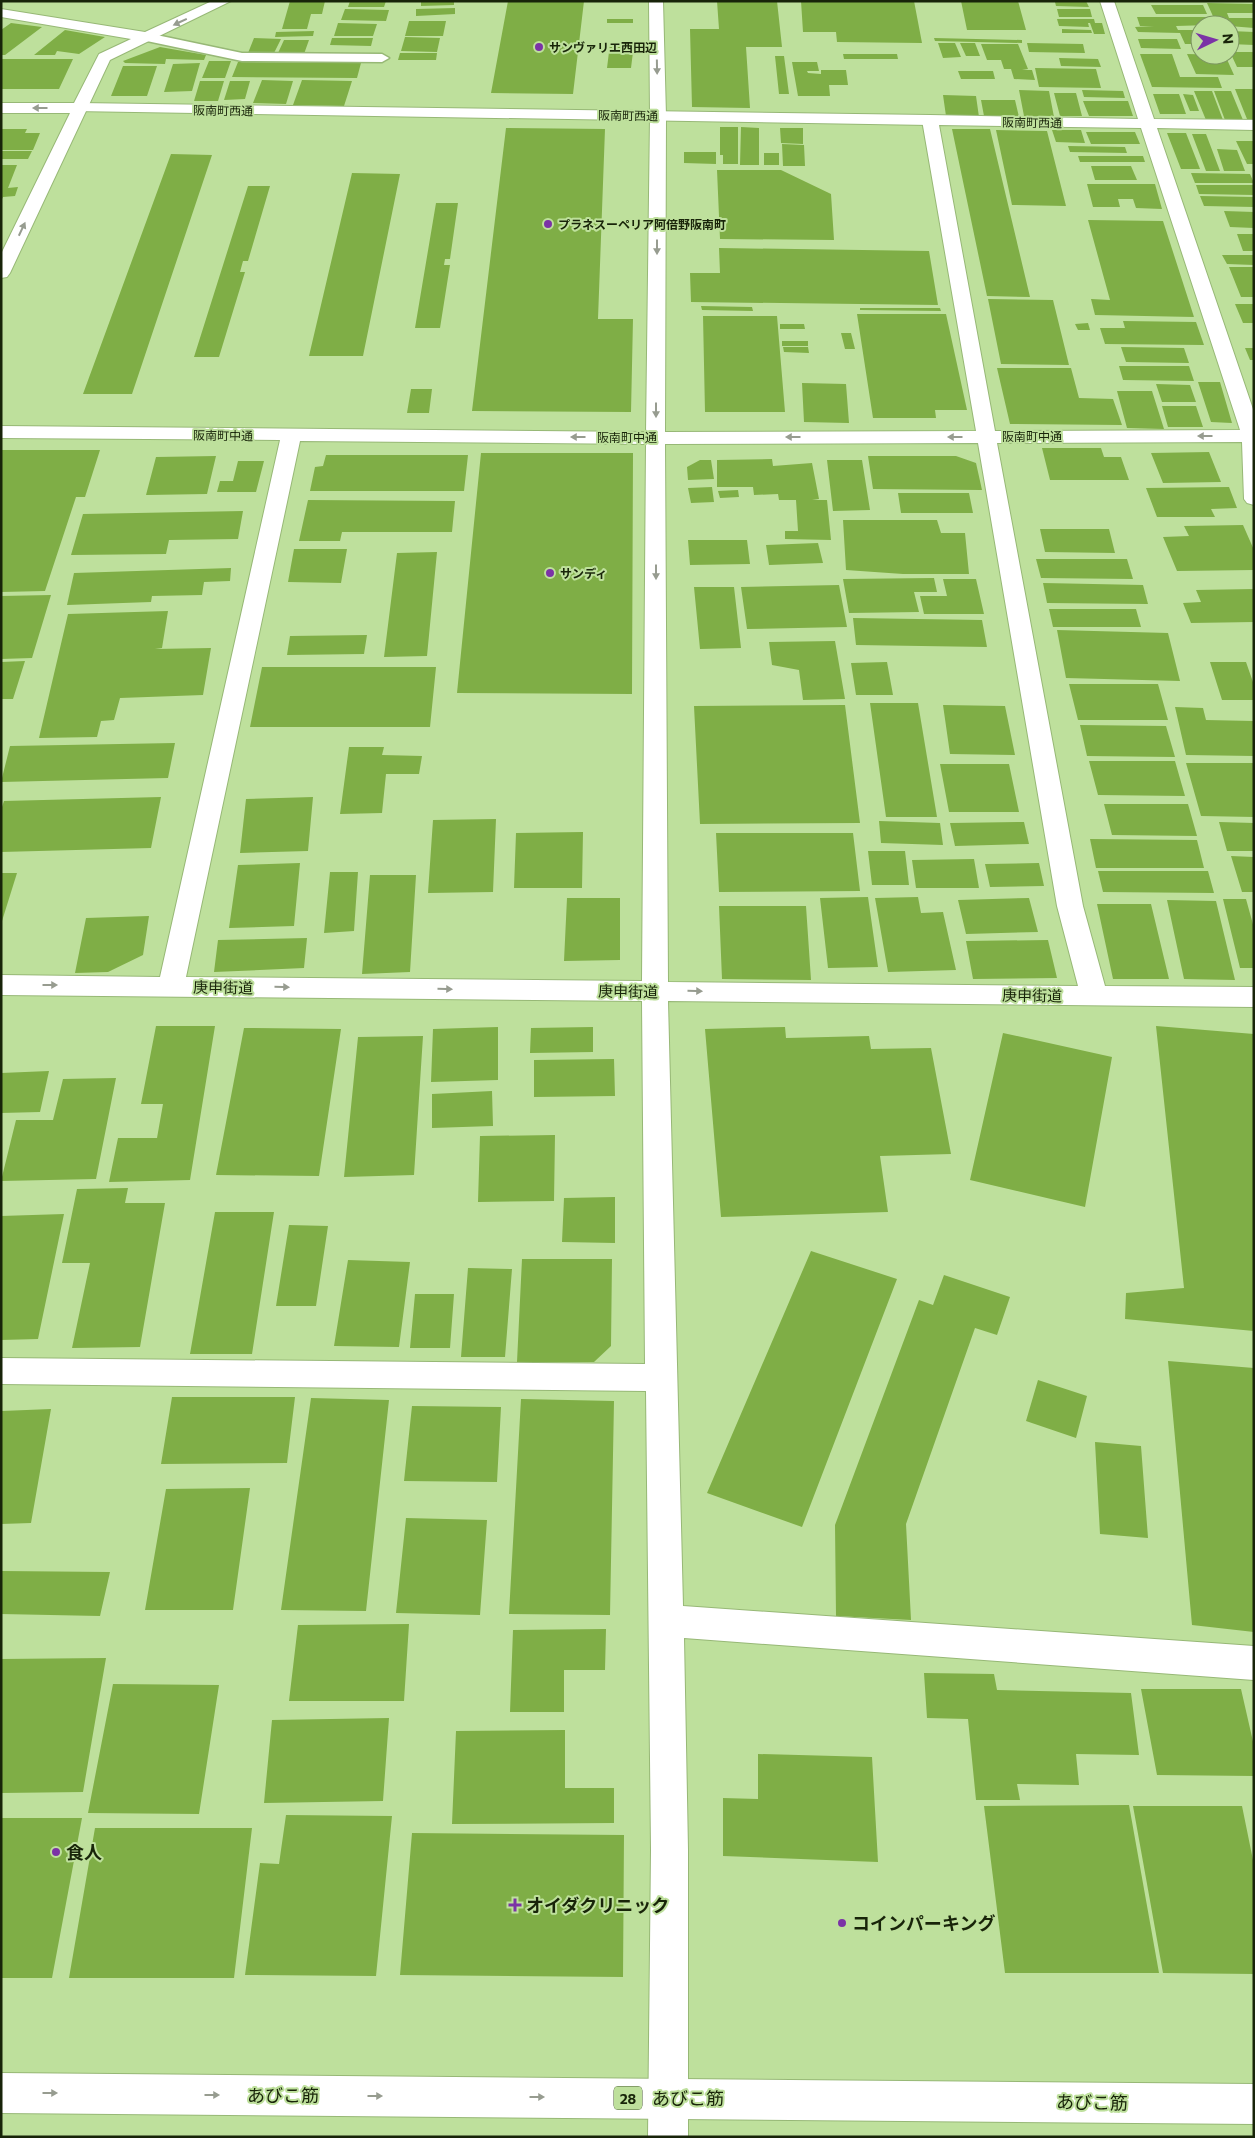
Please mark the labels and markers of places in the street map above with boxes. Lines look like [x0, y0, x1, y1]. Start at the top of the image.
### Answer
place label: サンヴァリエ西田辺 [549, 40, 657, 54]
marker: サンヴァリエ西田辺 [533, 41, 545, 53]
place label: プラネスーペリア阿倍野阪南町 [558, 217, 726, 231]
marker: プラネスーペリア阿倍野阪南町 [542, 218, 554, 230]
place label: サンディ [560, 566, 607, 580]
marker: サンディ [544, 567, 556, 579]
place label: 食人 [66, 1841, 102, 1863]
marker: 食人 [50, 1846, 62, 1858]
place label: オイダクリニック [526, 1894, 669, 1916]
marker: オイダクリニック [508, 1898, 522, 1912]
place label: コインパーキング [852, 1912, 995, 1934]
marker: コインパーキング [836, 1917, 848, 1929]

